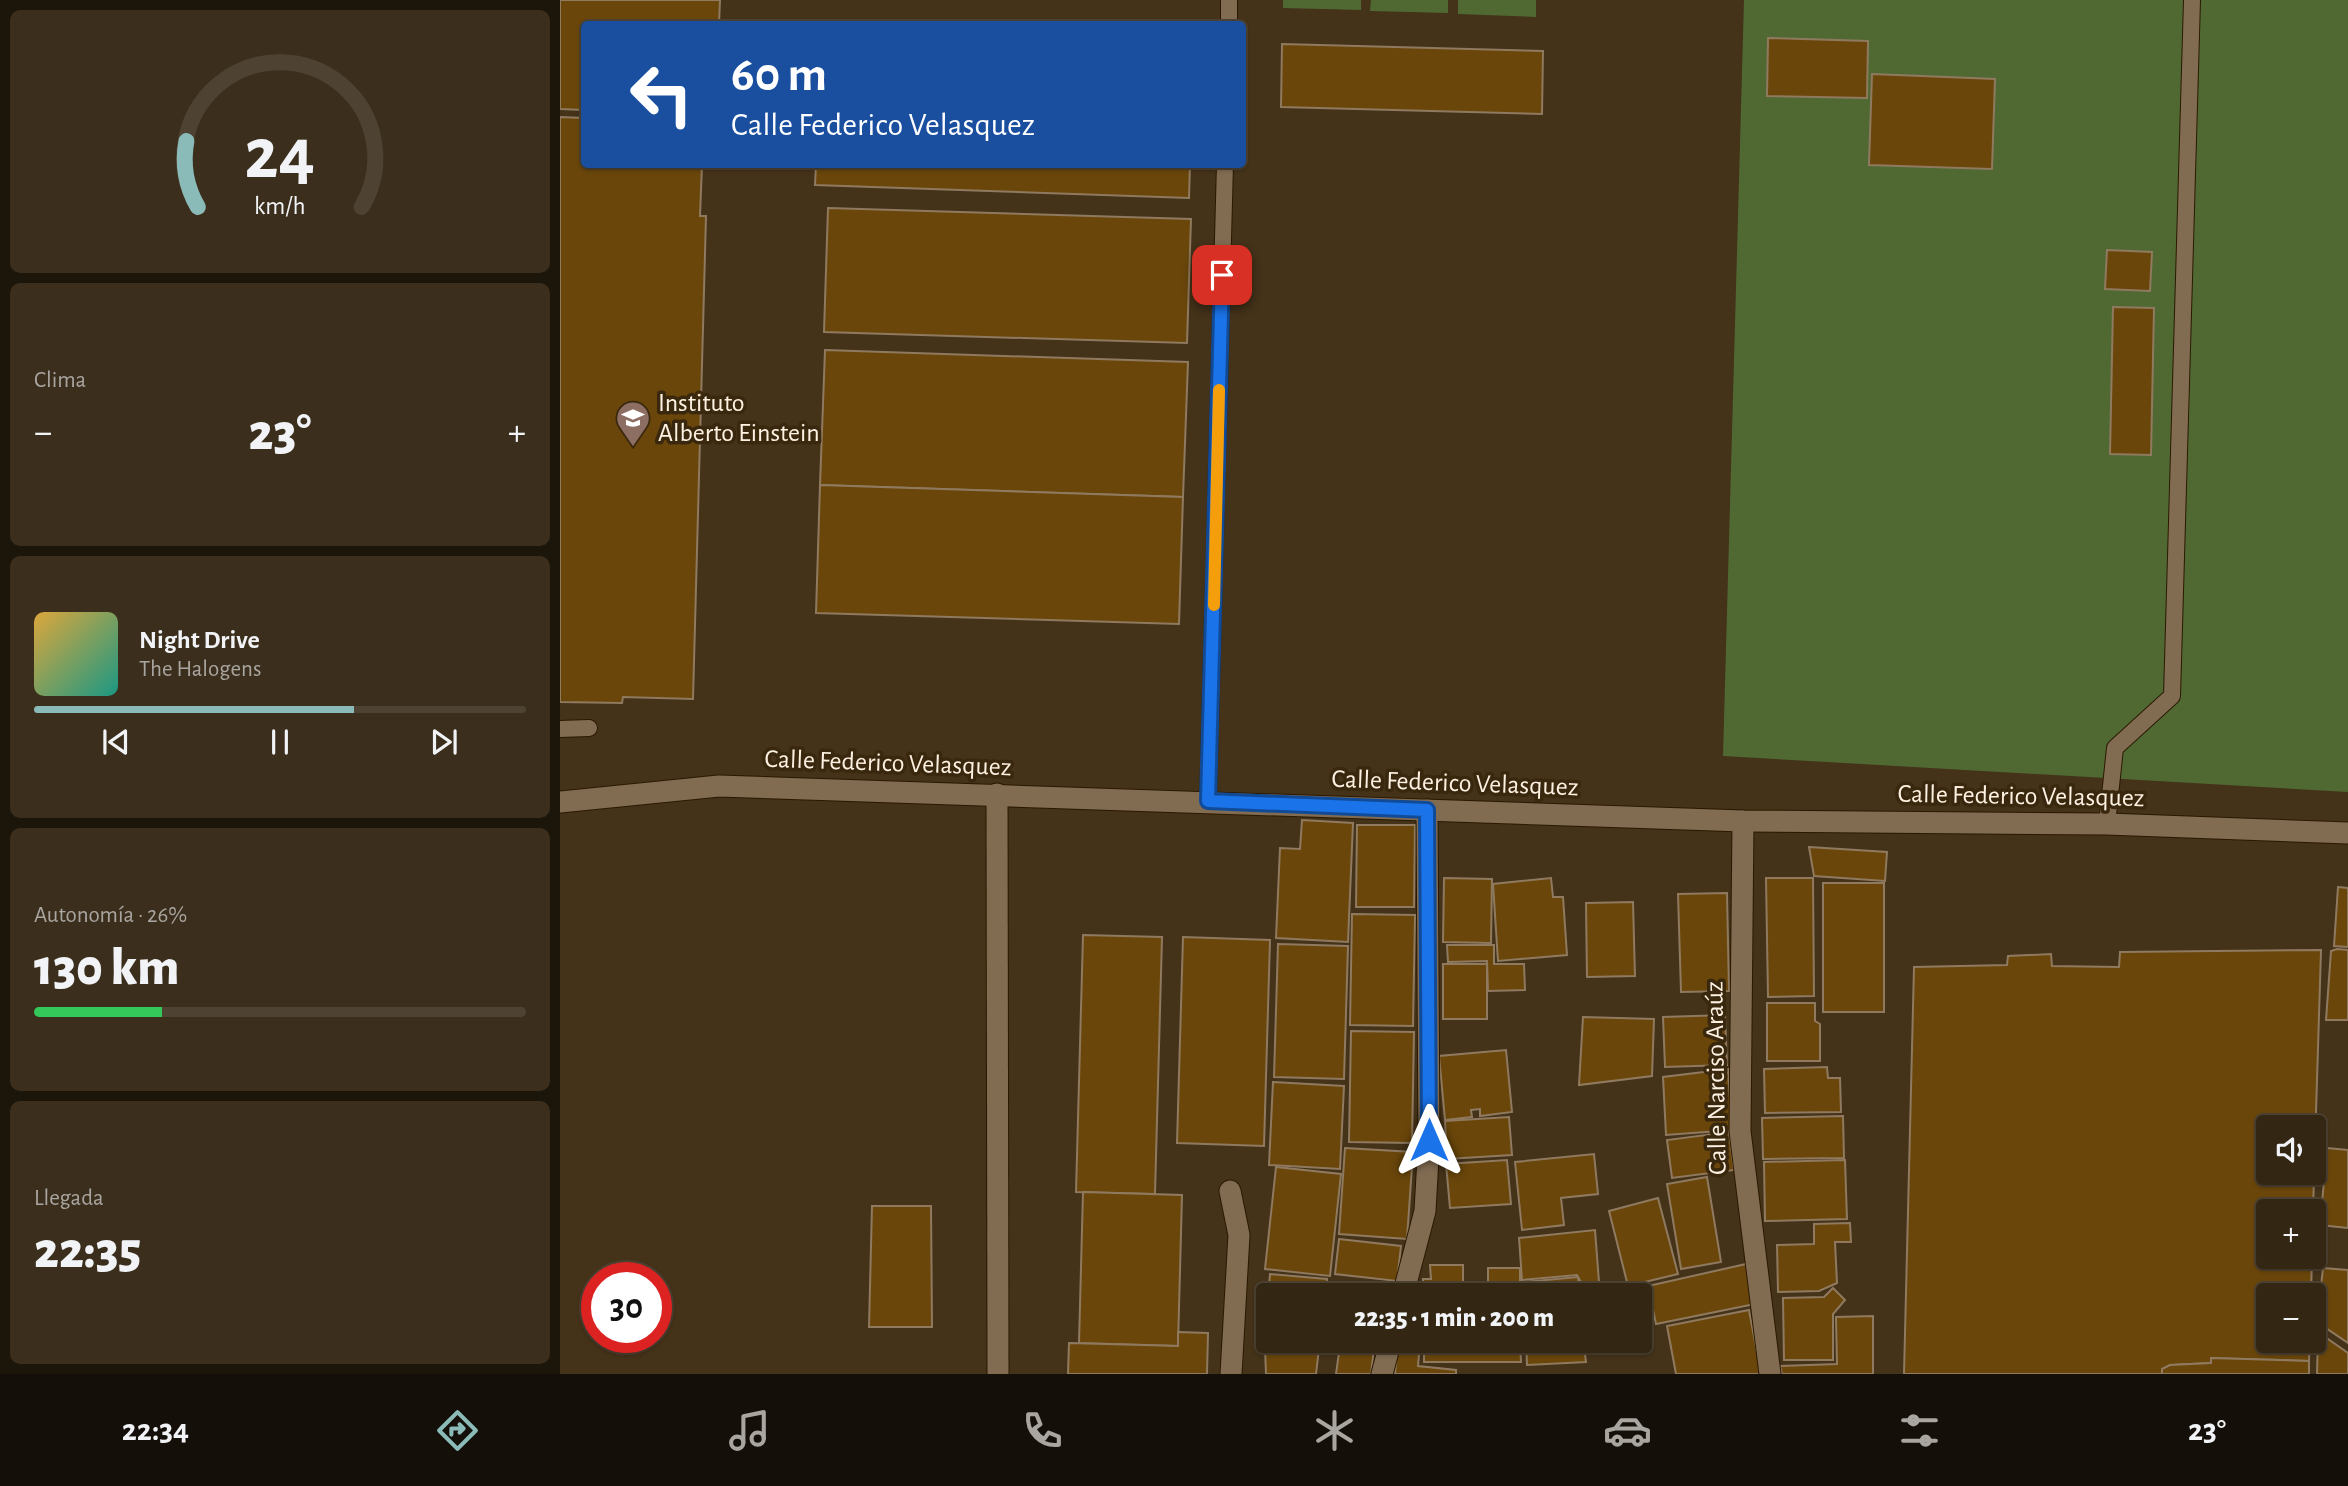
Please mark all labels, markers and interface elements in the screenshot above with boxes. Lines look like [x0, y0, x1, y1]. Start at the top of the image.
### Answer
icon: left [616, 49, 707, 140]
text: 60 m [731, 51, 827, 100]
text: Calle Federico Velasquez [731, 109, 1035, 141]
text: 24 [245, 120, 315, 193]
text: km/h [254, 194, 306, 219]
pin [1192, 245, 1252, 305]
icon: arrive [1203, 256, 1241, 294]
text: Clima [34, 369, 86, 392]
place label: Instituto Alberto Einstein [658, 390, 820, 446]
school or university icon: Instituto Alberto Einstein [614, 399, 652, 448]
text: 23° [249, 407, 311, 459]
text: − [34, 414, 52, 452]
text: + [508, 414, 526, 452]
text: Night Drive [139, 627, 260, 653]
text: The Halogens [139, 658, 261, 681]
icon: previous [97, 723, 135, 761]
icon: pause [261, 723, 299, 761]
icon: next [425, 723, 463, 761]
street label: Calle Federico Velasquez [764, 746, 1012, 780]
street label: Calle Federico Velasquez [1331, 766, 1579, 800]
street label: Calle Federico Velasquez [1897, 781, 2145, 811]
text: Autonomía · 26% [34, 904, 187, 927]
text: 130 km [34, 942, 179, 994]
street label: Calle Narciso Araúz [1701, 981, 1731, 1175]
position arrow [1392, 1103, 1466, 1177]
map controls [2256, 1115, 2326, 1353]
button: sound [2256, 1115, 2326, 1185]
text: Llegada [34, 1187, 104, 1210]
button: + [2256, 1199, 2326, 1269]
text: 22:35 [34, 1225, 141, 1277]
speed limit sign: 30 [581, 1262, 672, 1353]
button: − [2256, 1283, 2326, 1353]
text: 22:35 · 1 min · 200 m [1354, 1305, 1554, 1331]
icon: directions [433, 1406, 482, 1455]
icon: music [725, 1406, 774, 1455]
icon: phone [1018, 1406, 1067, 1455]
icon: climate [1310, 1406, 1359, 1455]
icon: car [1603, 1406, 1652, 1455]
icon: filters [1895, 1406, 1944, 1455]
text: 22:34 [122, 1414, 189, 1446]
text: 23° [2188, 1414, 2226, 1446]

